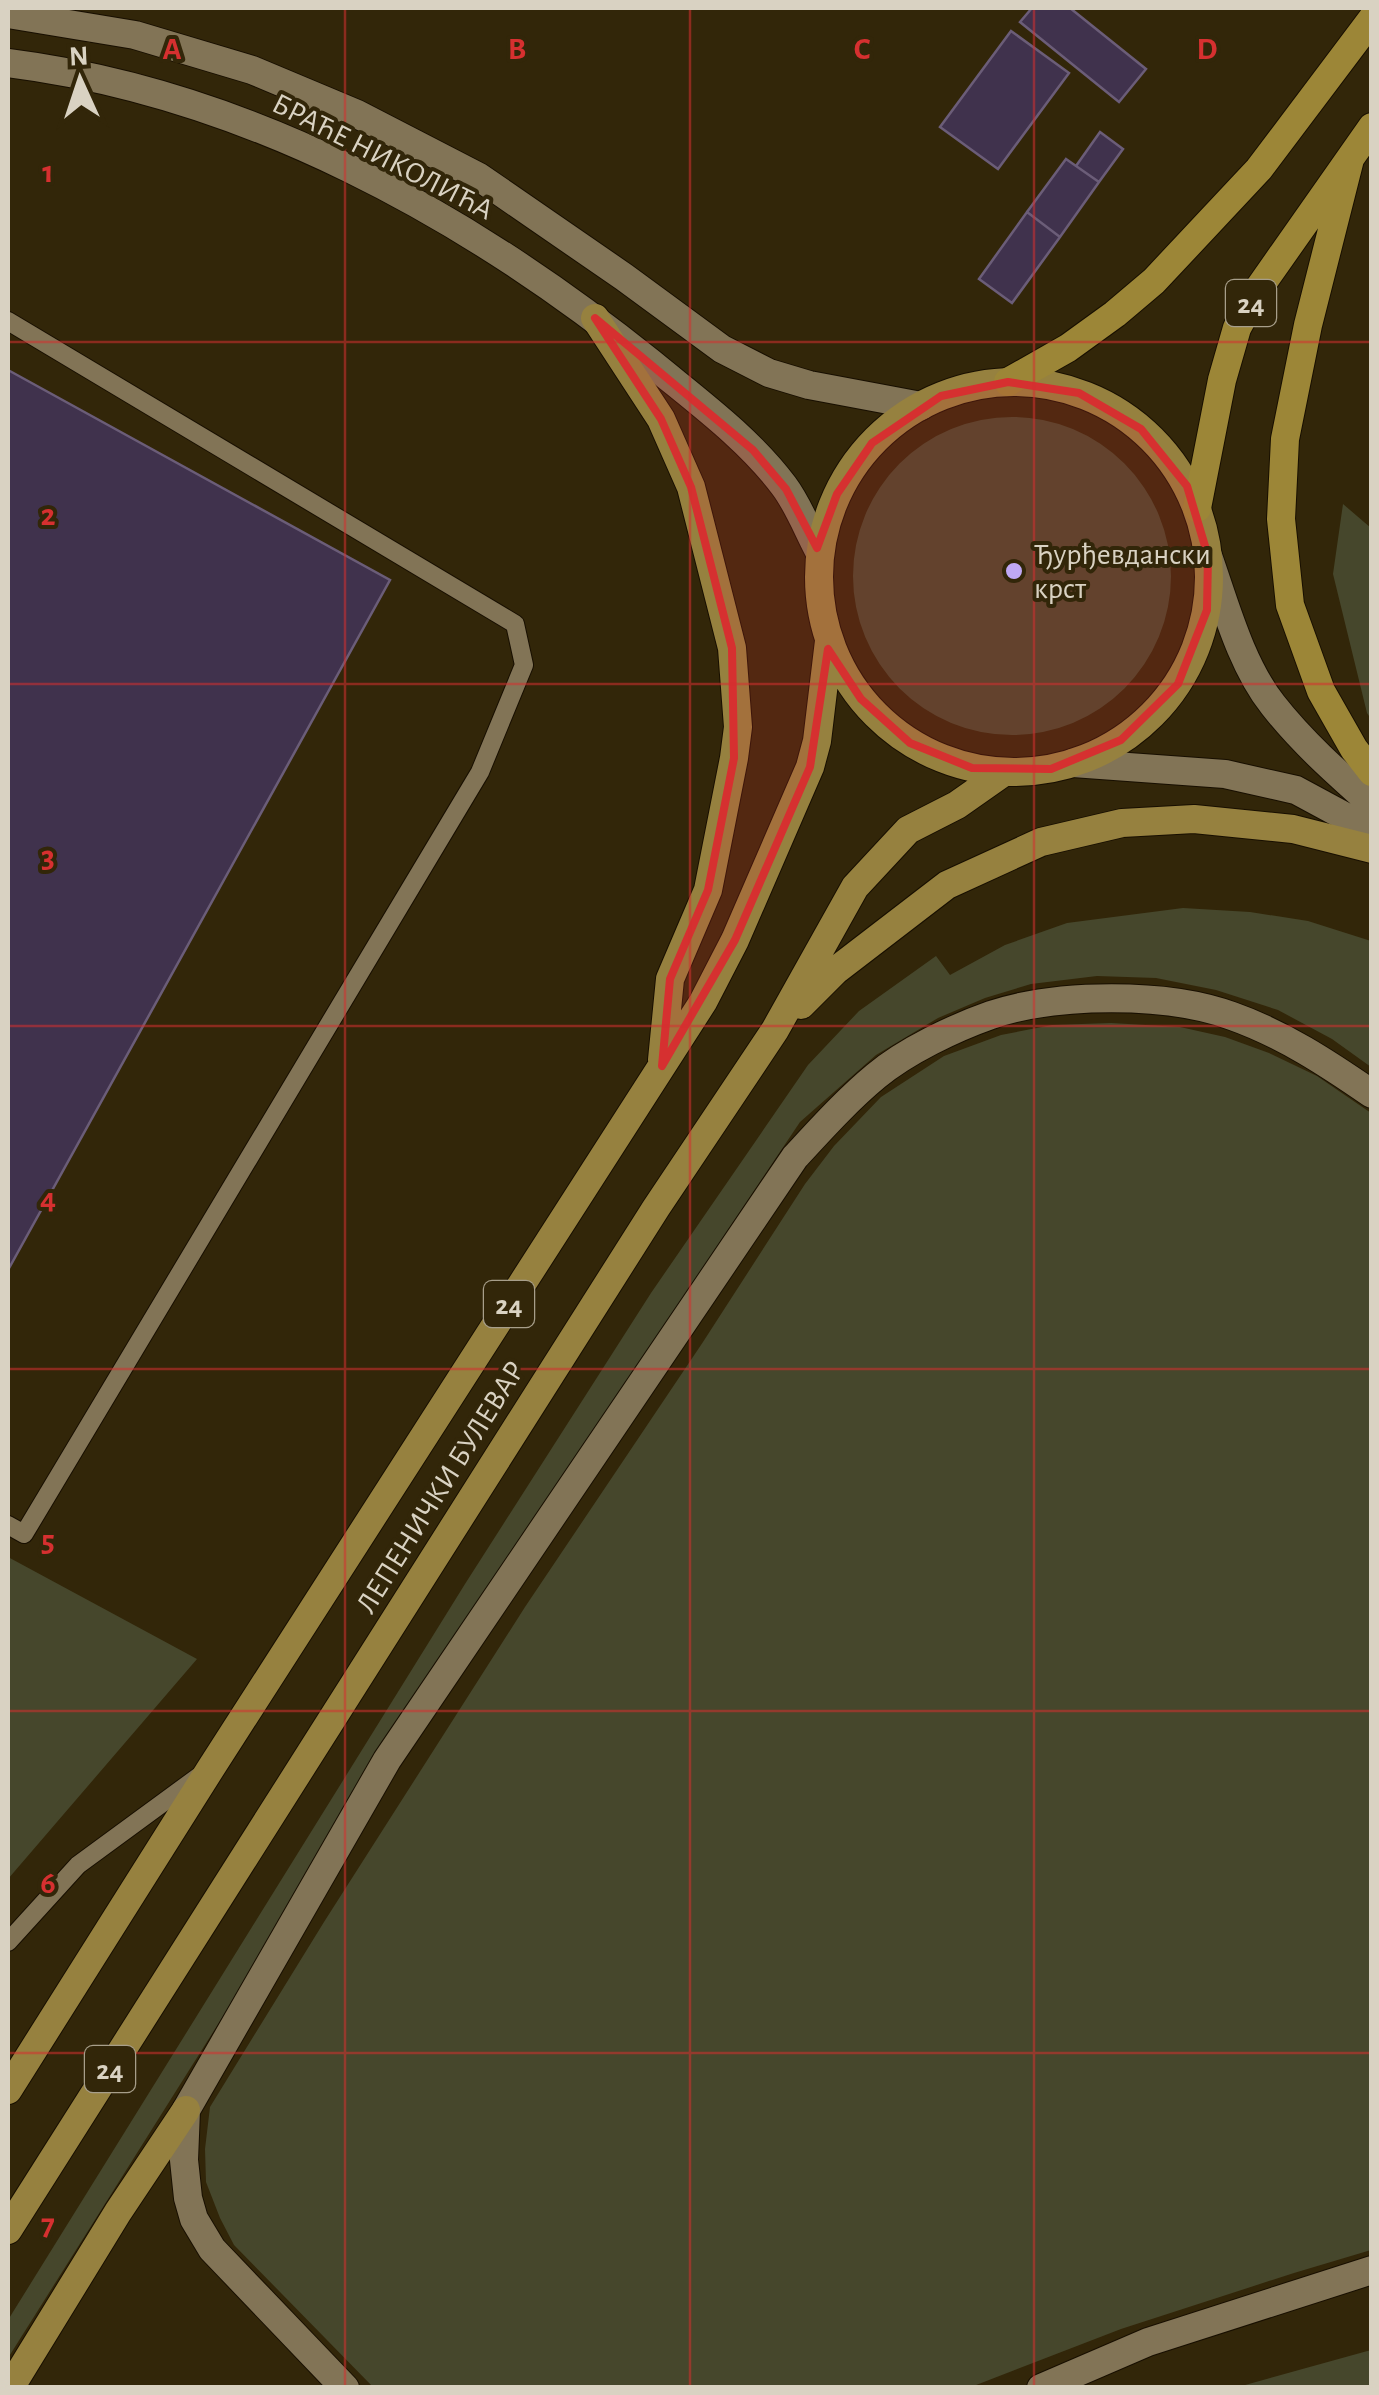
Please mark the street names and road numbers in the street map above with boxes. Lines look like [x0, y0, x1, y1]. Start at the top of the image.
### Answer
street label: БРАЋЕ НИКОЛИЋА [267, 88, 498, 226]
road number: 24 [1226, 280, 1276, 326]
road number: 24 [484, 1281, 534, 1327]
street label: ЛЕПЕНИЧКИ БУЛЕВАР [351, 1356, 530, 1619]
road number: 24 [85, 2046, 135, 2092]

